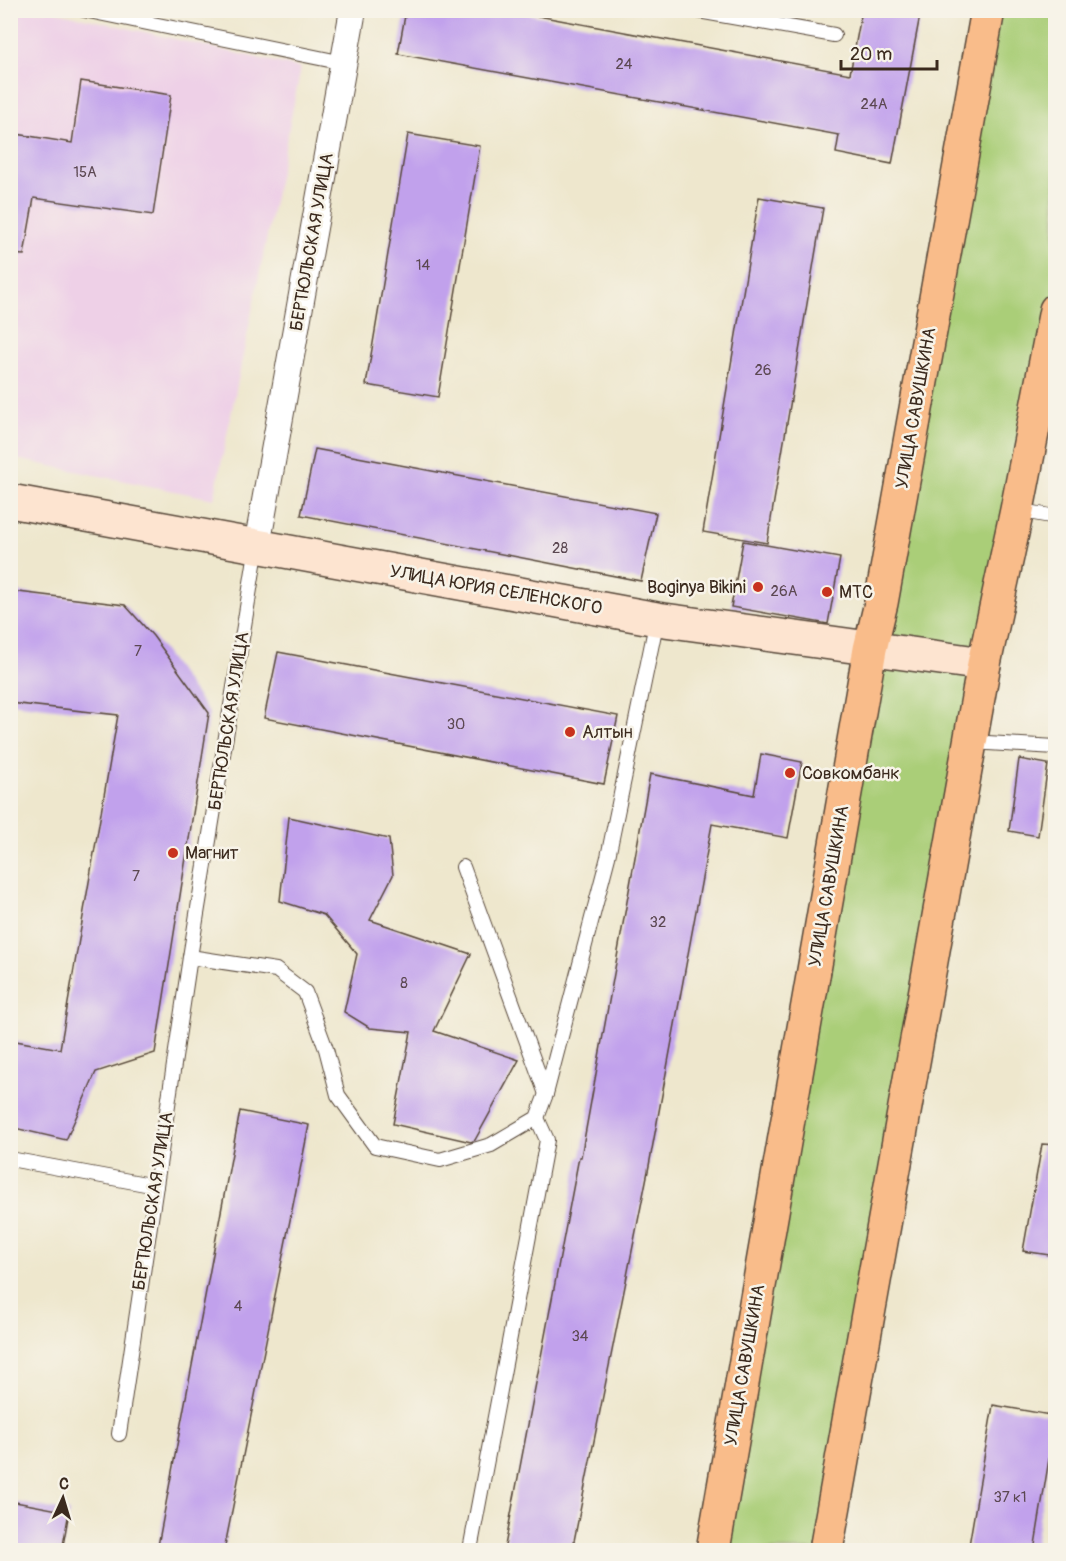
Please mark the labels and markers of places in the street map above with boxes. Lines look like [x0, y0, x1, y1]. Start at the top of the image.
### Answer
place label: Boginya Bikini [647, 576, 746, 599]
marker: Boginya Bikini [751, 580, 765, 594]
place label: МТС [839, 581, 873, 604]
marker: МТС [820, 585, 834, 599]
place label: Алтын [582, 721, 633, 744]
marker: Алтын [563, 725, 577, 739]
place label: Совкомбанк [802, 762, 899, 785]
marker: Совкомбанк [783, 766, 797, 780]
place label: Магнит [185, 842, 238, 865]
marker: Магнит [166, 846, 180, 860]

